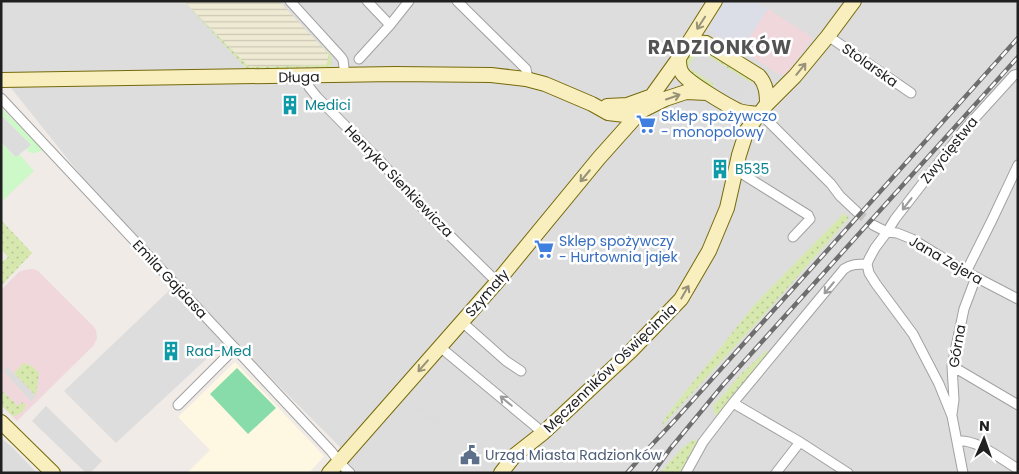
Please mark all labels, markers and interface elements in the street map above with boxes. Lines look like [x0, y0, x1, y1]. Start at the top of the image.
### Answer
one-way arrow [696, 16, 707, 30]
district label: RADZIONKÓW [648, 34, 792, 61]
street label: Stolarska [838, 38, 902, 92]
one-way arrow [796, 63, 807, 76]
street label: Długa [278, 67, 320, 87]
one-way arrow [665, 92, 680, 101]
building icon: Medici [279, 94, 301, 116]
place label: Medici [305, 95, 351, 115]
place label: Sklep spożywczo - monopolowy [661, 106, 777, 142]
street label: Zwycięstwa [916, 112, 982, 188]
supermarket icon: Sklep spożywczo - monopolowy [635, 113, 657, 135]
street label: Henryka Sienkiewicza [340, 121, 458, 241]
building icon: B535 [709, 158, 731, 180]
place label: B535 [735, 159, 769, 179]
one-way arrow [579, 169, 591, 182]
one-way arrow [901, 197, 912, 210]
place label: Sklep spożywczy - Hurtownia jajek [559, 231, 679, 267]
street label: Jana Zejera [905, 231, 987, 289]
street label: Emila Gajdasa [128, 235, 212, 323]
supermarket icon: Sklep spożywczy - Hurtownia jajek [533, 238, 555, 260]
street label: Szymały [461, 265, 514, 321]
one-way arrow [823, 281, 834, 294]
one-way arrow [681, 286, 691, 300]
street label: Męczenników Oświęcimia [539, 299, 681, 437]
street label: Górna [943, 323, 971, 369]
building icon: Rad-Med [160, 340, 182, 362]
place label: Rad-Med [186, 341, 251, 361]
one-way arrow [418, 359, 429, 372]
one-way arrow [499, 396, 512, 407]
north arrow [959, 414, 1009, 464]
text: N [979, 416, 990, 436]
public building icon: Urząd Miasta Radzionków [459, 444, 481, 466]
place label: Urząd Miasta Radzionków [485, 445, 663, 465]

